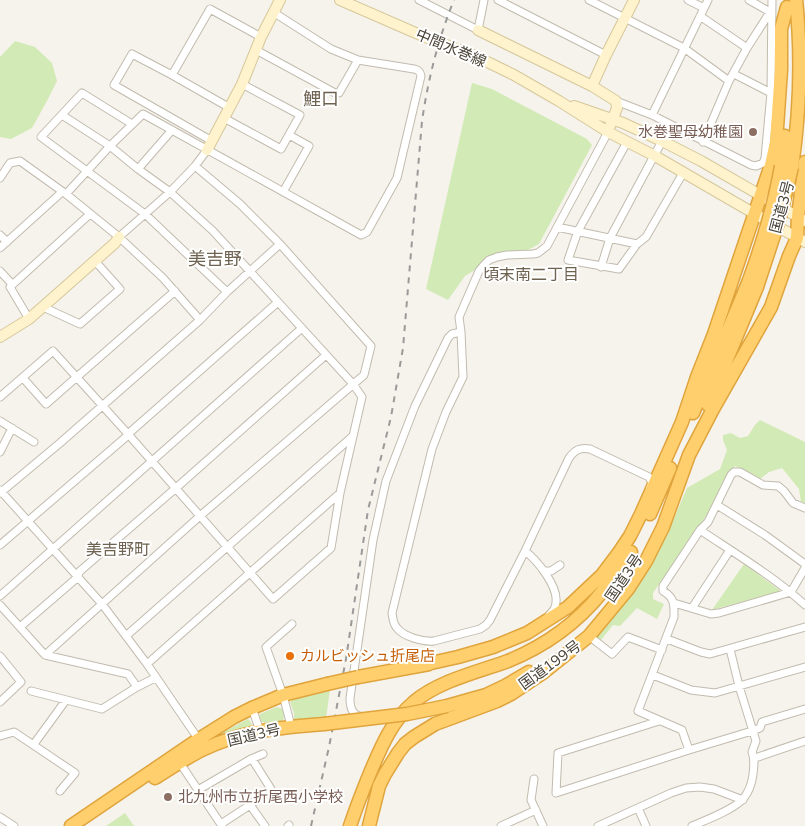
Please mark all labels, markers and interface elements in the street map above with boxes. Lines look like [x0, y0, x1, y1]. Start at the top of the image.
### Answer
street label: 中間水巻線 [413, 24, 489, 71]
district label: 鯉口 [303, 87, 339, 110]
place label: 水巻聖母幼稚園 [638, 122, 743, 141]
marker: 水巻聖母幼稚園 [747, 126, 759, 138]
street label: 国道3号 [765, 178, 798, 235]
district label: 美吉野 [188, 247, 242, 270]
district label: 頃末南二丁目 [483, 264, 579, 284]
district label: 美吉野町 [86, 539, 150, 559]
street label: 国道3号 [601, 550, 647, 605]
street label: 国道199号 [515, 636, 584, 693]
place label: カルビッシュ折尾店 [300, 646, 435, 665]
marker: カルビッシュ折尾店 [284, 650, 296, 662]
street label: 国道3号 [225, 719, 282, 750]
place label: 北九州市立折尾西小学校 [178, 787, 343, 806]
marker: 北九州市立折尾西小学校 [162, 791, 174, 803]

